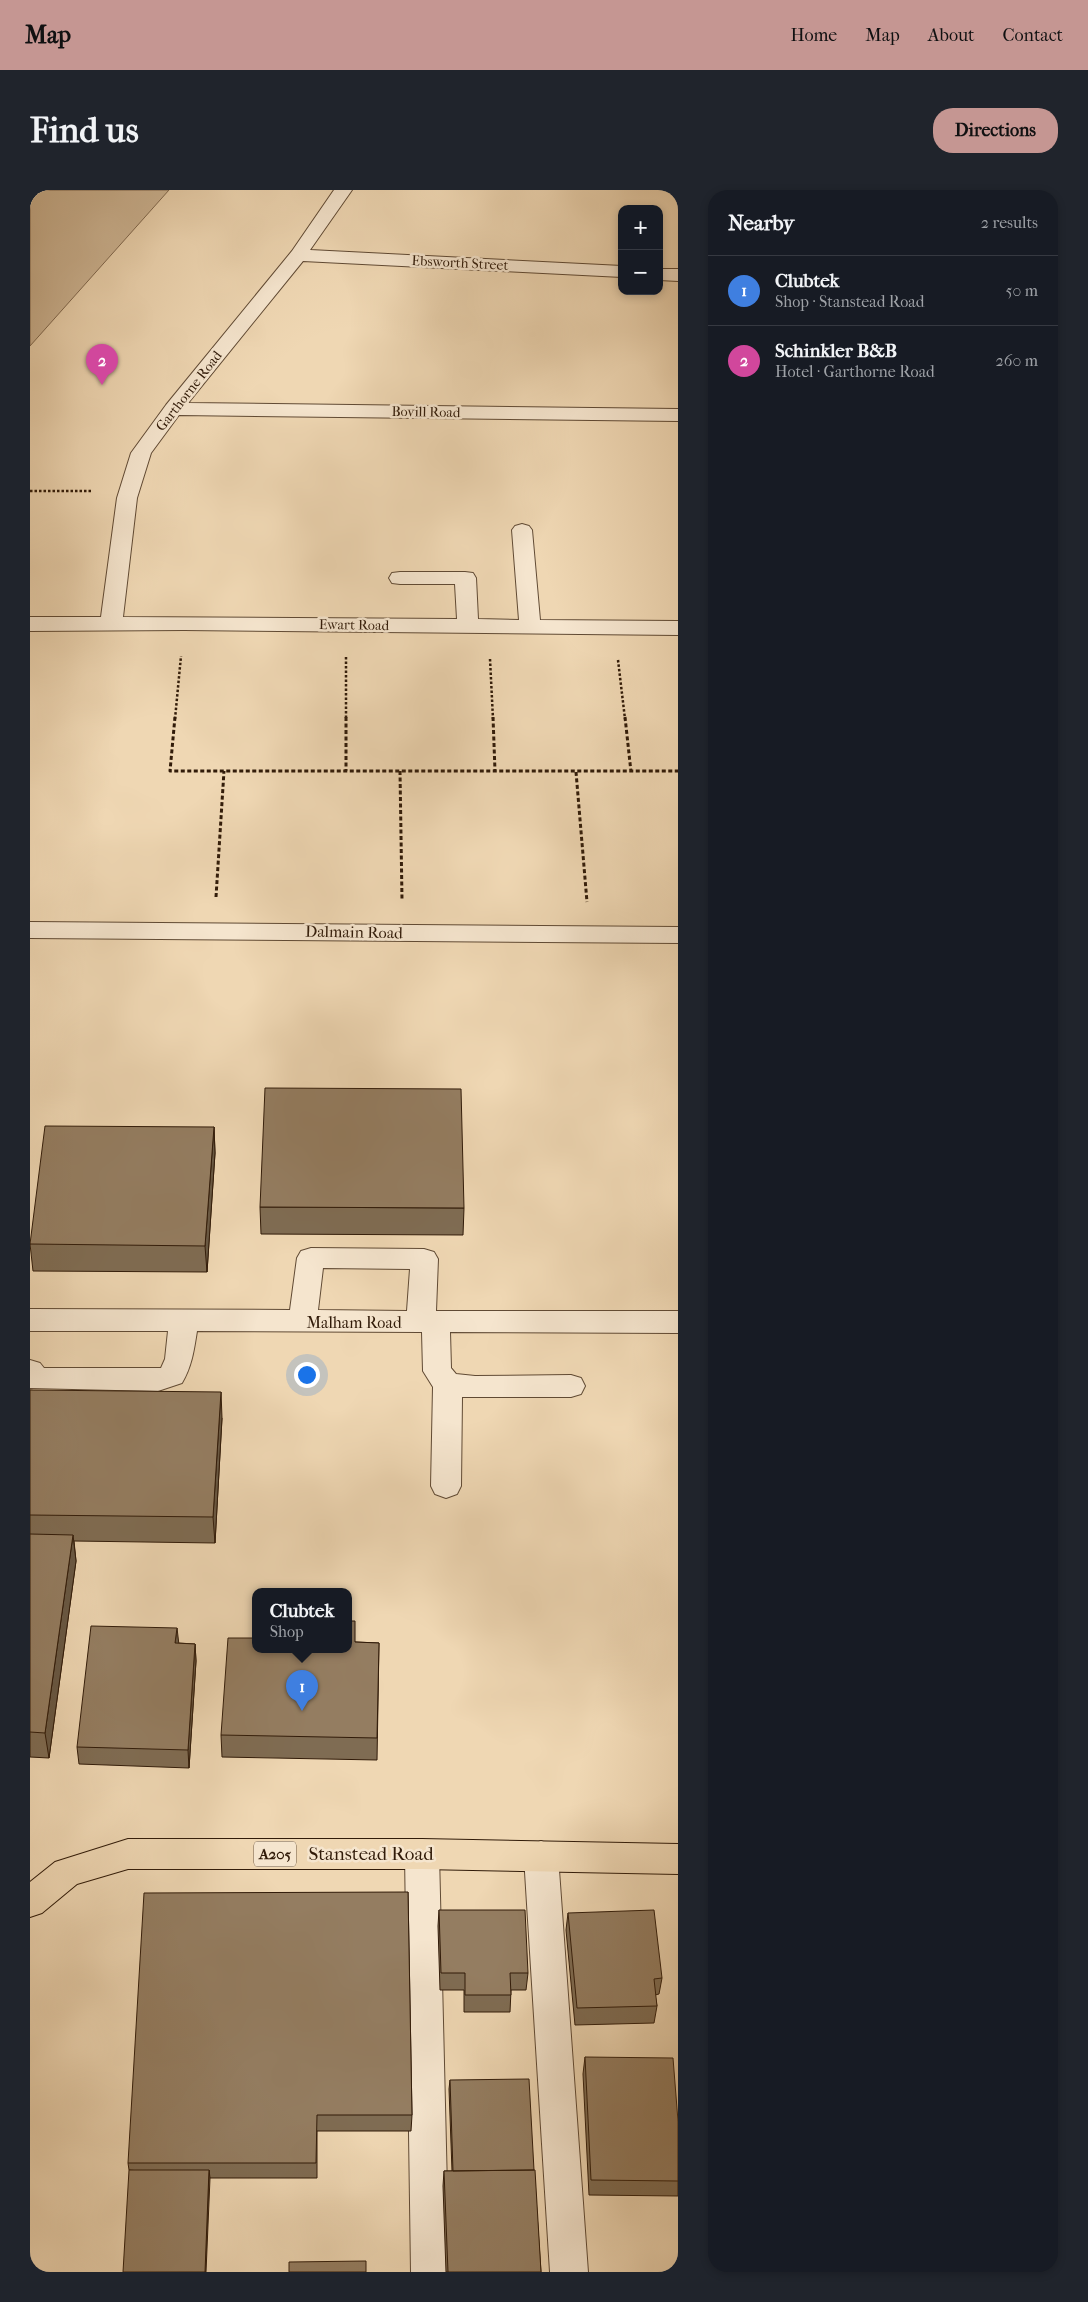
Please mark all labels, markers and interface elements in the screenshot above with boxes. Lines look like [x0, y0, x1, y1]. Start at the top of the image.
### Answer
text: Map [25, 21, 71, 49]
text: Home [790, 25, 837, 46]
text: Map [865, 25, 900, 46]
text: About [928, 25, 974, 46]
text: Contact [1002, 25, 1063, 46]
button: Directions [933, 108, 1058, 153]
text: Find us [30, 110, 139, 151]
map controls [618, 205, 663, 295]
button: + [618, 205, 663, 250]
text: Nearby [728, 211, 794, 235]
text: 2 results [981, 213, 1038, 232]
button: − [618, 250, 663, 295]
street label: Ebsworth Street [411, 252, 509, 274]
text: Clubtek [775, 270, 839, 292]
text: 1 [741, 281, 747, 300]
text: 50 m [1006, 281, 1038, 300]
text: Shop · Stanstead Road [775, 292, 924, 311]
text: Schinkler B&B [775, 340, 897, 362]
pin: 2 [86, 344, 118, 385]
street label: Garthorne Road [152, 347, 226, 435]
text: 2 [740, 351, 748, 370]
text: 260 m [996, 351, 1038, 370]
text: Hotel · Garthorne Road [775, 362, 935, 381]
street label: Bovill Road [391, 403, 461, 421]
street label: Ewart Road [319, 616, 390, 634]
street label: Dalmain Road [305, 922, 403, 942]
street label: Malham Road [306, 1313, 402, 1332]
your location [294, 1362, 320, 1388]
popup [252, 1588, 352, 1653]
text: Clubtek [270, 1600, 334, 1622]
text: Shop [270, 1622, 304, 1641]
pin: 1 [286, 1670, 318, 1711]
road number: A205 [254, 1842, 296, 1866]
street label: Stanstead Road [308, 1843, 434, 1865]

